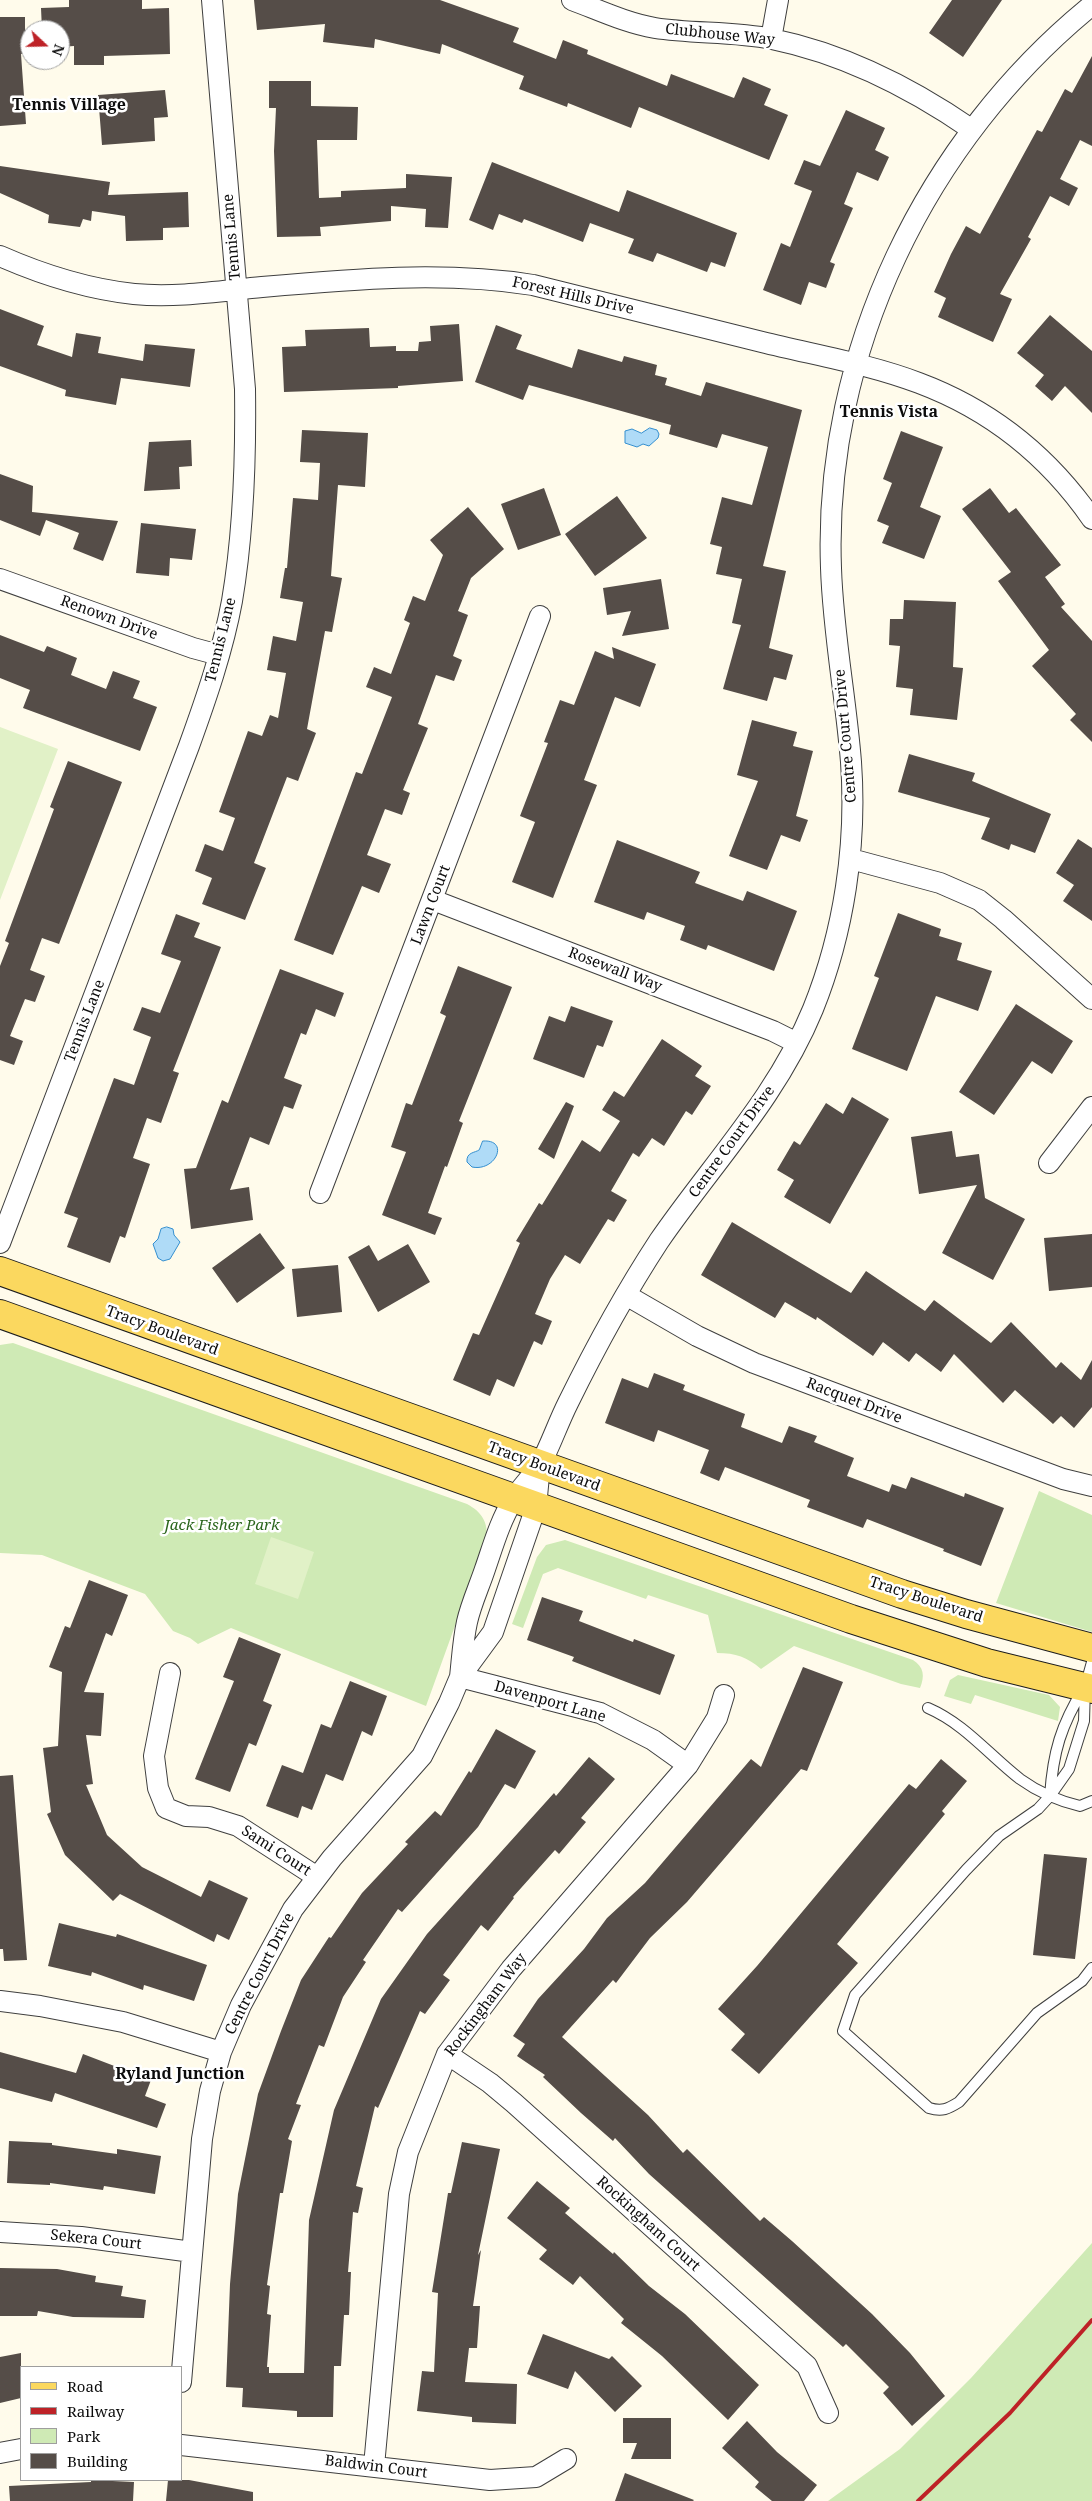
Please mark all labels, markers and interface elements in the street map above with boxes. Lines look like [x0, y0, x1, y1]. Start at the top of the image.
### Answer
north arrow [20, 20, 70, 70]
street label: Clubhouse Way [664, 20, 776, 50]
text: N [48, 42, 69, 59]
district label: Tennis Village [12, 95, 126, 115]
street label: Tennis Lane [219, 193, 245, 281]
street label: Forest Hills Drive [511, 273, 635, 319]
district label: Tennis Vista [840, 402, 938, 422]
street label: Renown Drive [58, 592, 160, 644]
street label: Tennis Lane [202, 596, 240, 684]
street label: Centre Court Drive [831, 668, 861, 804]
street label: Lawn Court [408, 863, 454, 947]
street label: Rosewall Way [565, 944, 665, 996]
street label: Tennis Lane [61, 977, 109, 1065]
street label: Centre Court Drive [685, 1082, 779, 1202]
street label: Tracy Boulevard [103, 1302, 221, 1360]
street label: Racquet Drive [804, 1374, 904, 1428]
street label: Tracy Boulevard [485, 1438, 603, 1496]
park label: Jack Fisher Park [165, 1517, 279, 1535]
street label: Tracy Boulevard [867, 1573, 985, 1627]
street label: Davenport Lane [492, 1677, 608, 1727]
street label: Sami Court [238, 1822, 314, 1880]
street label: Centre Court Drive [221, 1910, 299, 2038]
street label: Rockingham Way [441, 1950, 531, 2060]
district label: Ryland Junction [115, 2064, 245, 2084]
street label: Rockingham Court [593, 2173, 703, 2275]
street label: Sekera Court [50, 2226, 142, 2254]
legend [20, 2366, 182, 2481]
text: Road [67, 2376, 103, 2396]
text: Railway [67, 2401, 124, 2421]
text: Park [67, 2426, 100, 2446]
text: Building [67, 2451, 128, 2471]
street label: Baldwin Court [324, 2452, 428, 2482]

